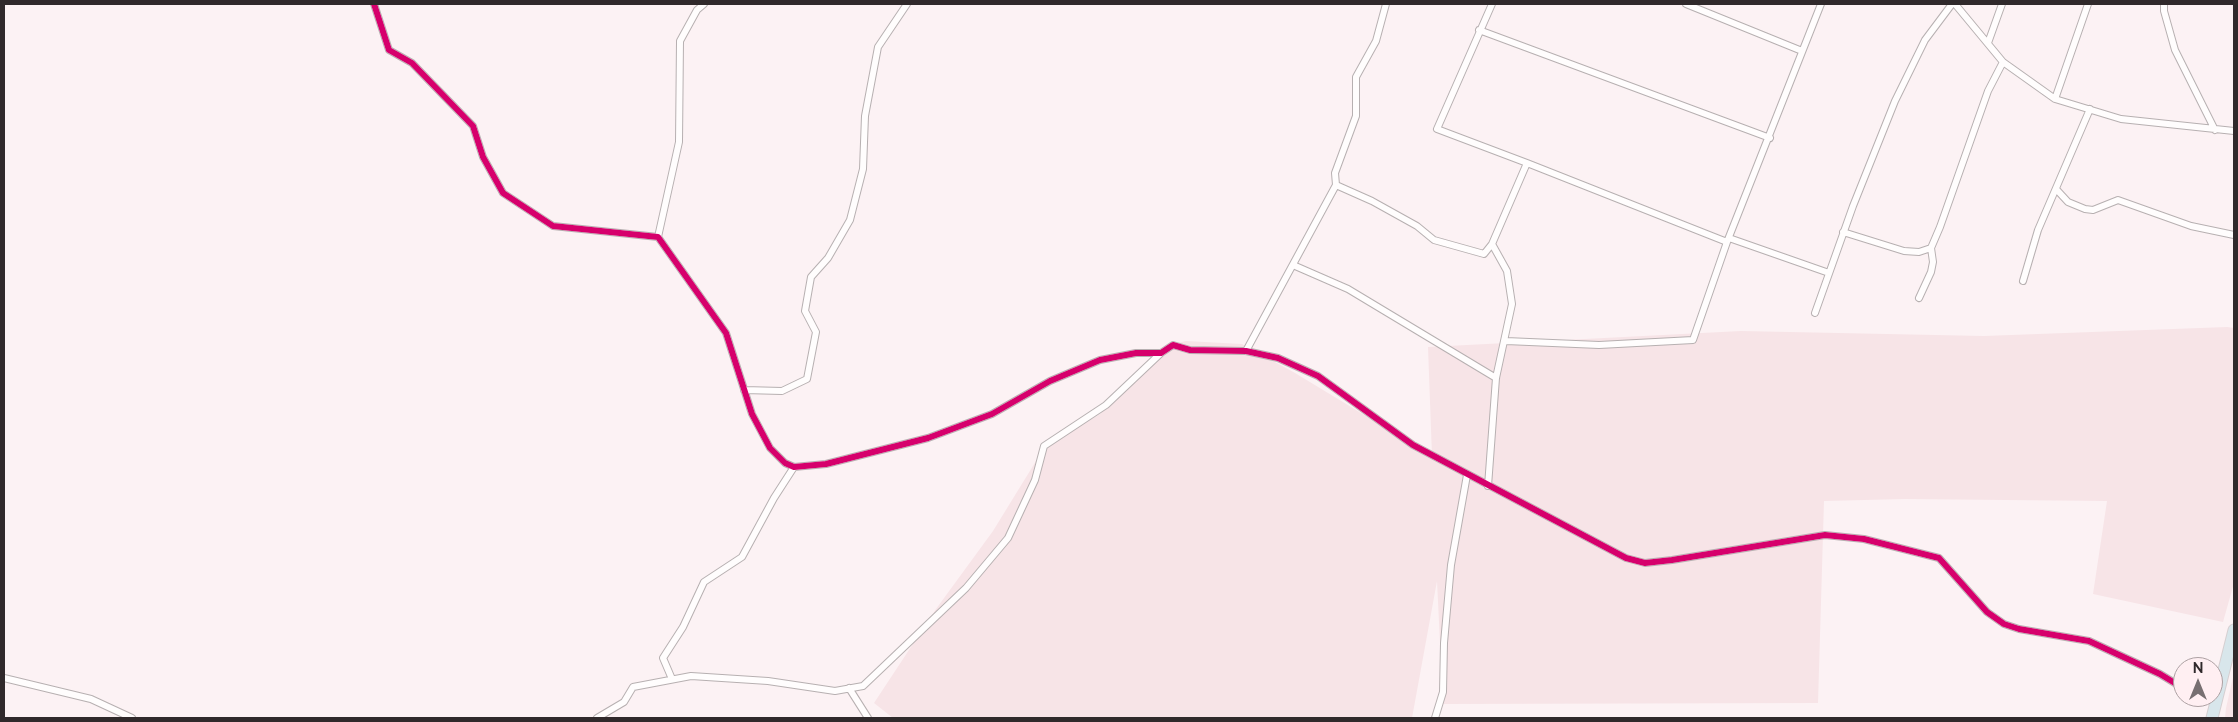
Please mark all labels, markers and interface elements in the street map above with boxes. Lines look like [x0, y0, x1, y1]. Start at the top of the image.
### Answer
north arrow [2173, 657, 2223, 707]
text: N [2193, 660, 2203, 676]

